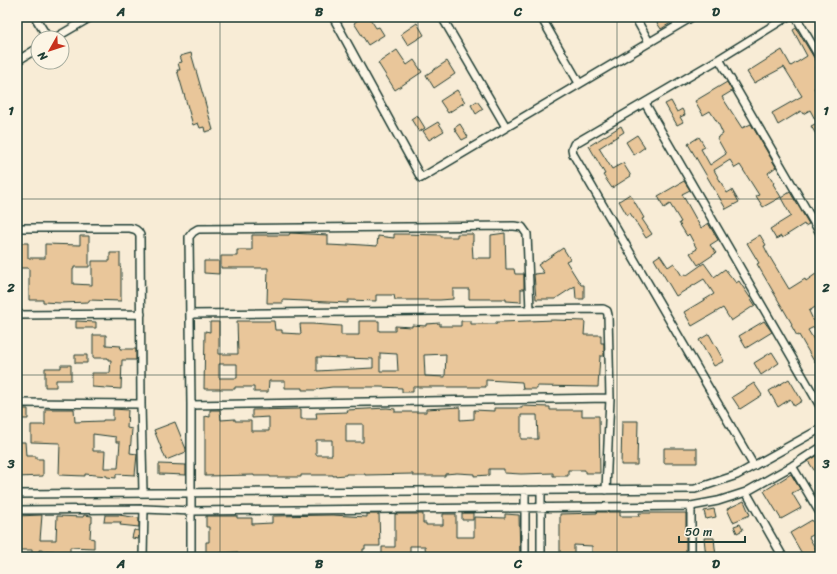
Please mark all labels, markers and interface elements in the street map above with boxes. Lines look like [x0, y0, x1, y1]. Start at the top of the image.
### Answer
text: A [116, 0, 125, 23]
text: B [315, 0, 324, 23]
text: C [513, 0, 523, 23]
text: D [712, 0, 720, 23]
north arrow [30, 30, 70, 70]
text: N [33, 47, 53, 66]
text: 1 [8, 99, 14, 122]
text: 1 [823, 99, 829, 122]
text: 2 [6, 276, 15, 299]
text: 2 [821, 276, 830, 299]
text: 3 [6, 452, 15, 475]
text: 3 [821, 452, 830, 475]
scale bar [679, 518, 745, 544]
text: 50 m [685, 521, 712, 543]
text: A [116, 552, 125, 574]
text: B [315, 552, 324, 574]
text: C [513, 552, 523, 574]
text: D [712, 552, 720, 574]

